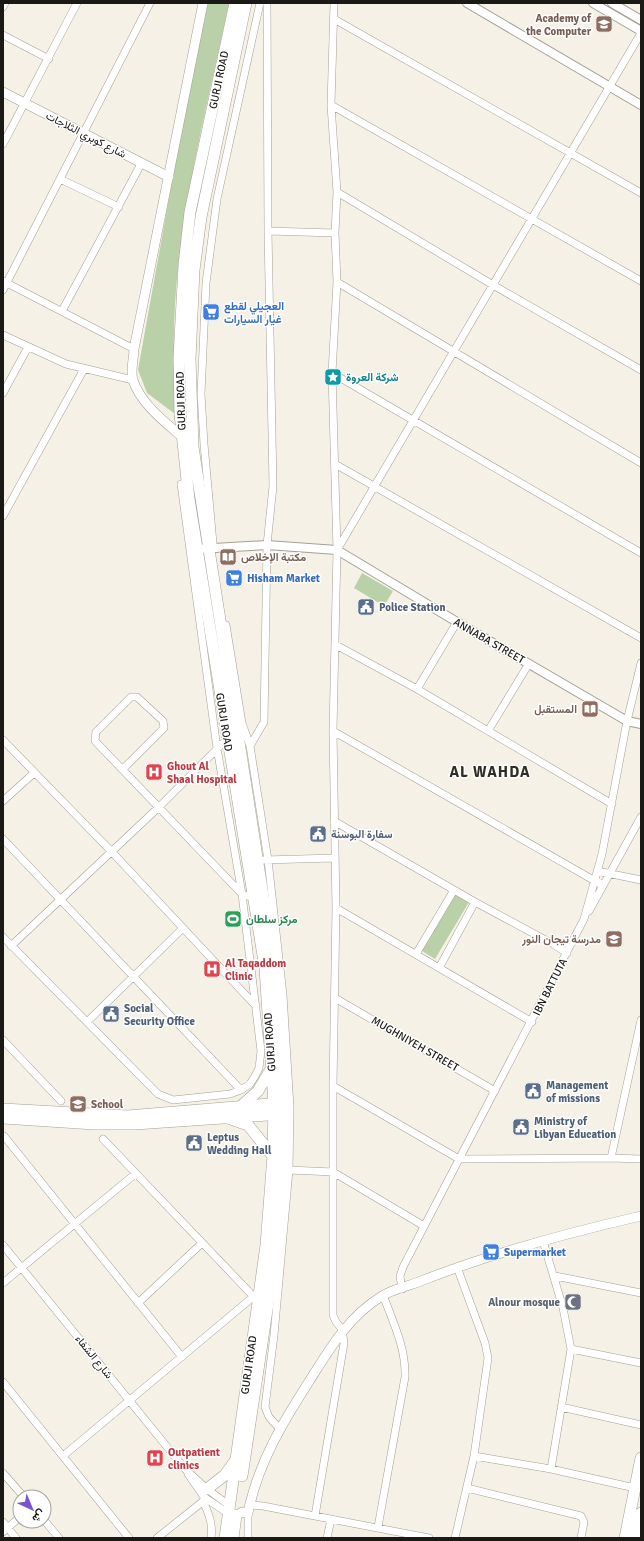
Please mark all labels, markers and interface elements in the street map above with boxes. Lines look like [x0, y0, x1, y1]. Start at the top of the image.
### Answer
place label: Academy of the Computer [525, 12, 592, 38]
school or university icon: Academy of the Computer [594, 14, 614, 34]
street label: GURJI ROAD [207, 50, 231, 110]
street label: شارع كوبري الثلاجات [42, 109, 129, 164]
place label: العجيلي لقطع غيار السيارات [224, 300, 284, 326]
supermarket icon: العجيلي لقطع غيار السيارات [201, 302, 221, 322]
place icon: شركة العروة [323, 367, 343, 387]
street label: GURJI ROAD [173, 371, 189, 431]
place label: شركة العروة [346, 371, 399, 384]
library icon: مكتبة الإخلاص [218, 547, 238, 567]
place label: مكتبة الإخلاص [241, 551, 306, 564]
supermarket icon: Hisham Market [224, 568, 244, 588]
place label: Hisham Market [247, 572, 320, 585]
public building icon: Police Station [356, 597, 376, 617]
place label: Police Station [379, 601, 446, 614]
street label: ANNABA STREET [451, 615, 527, 667]
street label: GURJI ROAD [213, 692, 235, 752]
library icon: المستقبل [580, 699, 600, 719]
place label: المستقبل [534, 703, 577, 716]
place label: Ghout Al Shaal Hospital [167, 760, 237, 786]
hospital icon: Ghout Al Shaal Hospital [144, 762, 164, 782]
district label: AL WAHDA [449, 763, 531, 781]
public building icon: سفارة البوسنة [308, 824, 328, 844]
place label: سفارة البوسنة [331, 828, 393, 841]
sports icon: مركز سلطان [223, 909, 243, 929]
place label: مركز سلطان [246, 913, 297, 926]
school or university icon: مدرسة تيجان النور [604, 929, 624, 949]
place label: مدرسة تيجان النور [521, 933, 601, 946]
street label: IBN BATTUTA [530, 956, 570, 1018]
place label: Al Taqaddom Clinic [225, 957, 286, 983]
hospital icon: Al Taqaddom Clinic [202, 959, 222, 979]
place label: Social Security Office [124, 1002, 195, 1028]
public building icon: Social Security Office [101, 1004, 121, 1024]
street label: GURJI ROAD [261, 1012, 279, 1072]
street label: MUGHNIYEH STREET [369, 1014, 461, 1075]
place label: Management of missions [546, 1079, 608, 1105]
public building icon: Management of missions [523, 1081, 543, 1101]
school or university icon: School [68, 1094, 88, 1114]
place label: School [91, 1098, 124, 1111]
place label: Ministry of Libyan Education [534, 1115, 616, 1141]
public building icon: Ministry of Libyan Education [511, 1117, 531, 1137]
place label: Leptus Wedding Hall [207, 1131, 272, 1157]
public building icon: Leptus Wedding Hall [184, 1133, 204, 1153]
supermarket icon: Supermarket [481, 1242, 501, 1262]
place label: Supermarket [504, 1246, 566, 1259]
mosque icon: Alnour mosque [563, 1292, 583, 1312]
place label: Alnour mosque [488, 1296, 561, 1309]
street label: شارع الشفاء [72, 1333, 116, 1382]
street label: GURJI ROAD [238, 1335, 260, 1395]
place label: Outpatient clinics [168, 1446, 220, 1472]
hospital icon: Outpatient clinics [145, 1448, 165, 1468]
north arrow [12, 1489, 52, 1529]
text: ش [29, 1507, 48, 1525]

